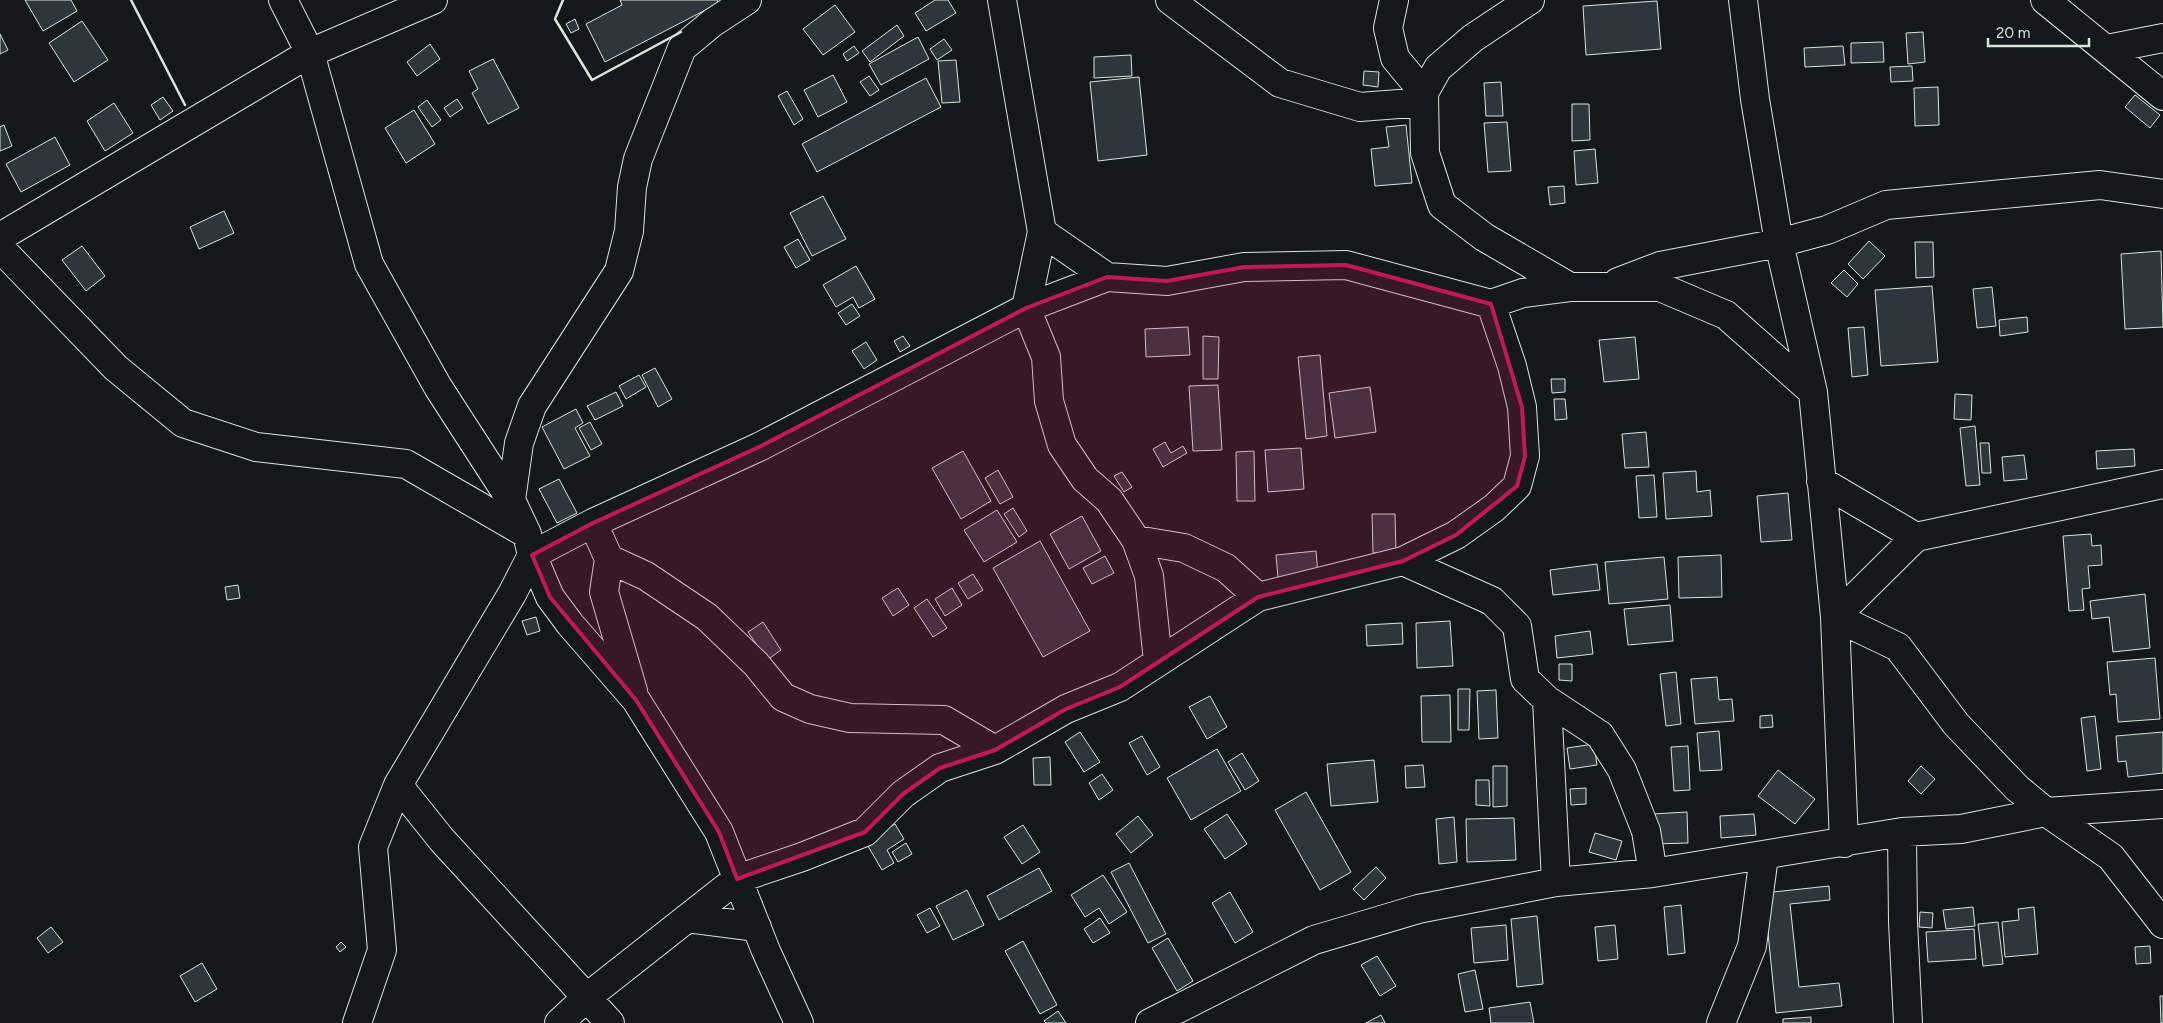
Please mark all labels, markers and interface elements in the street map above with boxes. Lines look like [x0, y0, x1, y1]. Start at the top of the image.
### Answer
scale bar [1988, 15, 2089, 47]
text: 20 m [1996, 24, 2030, 42]

